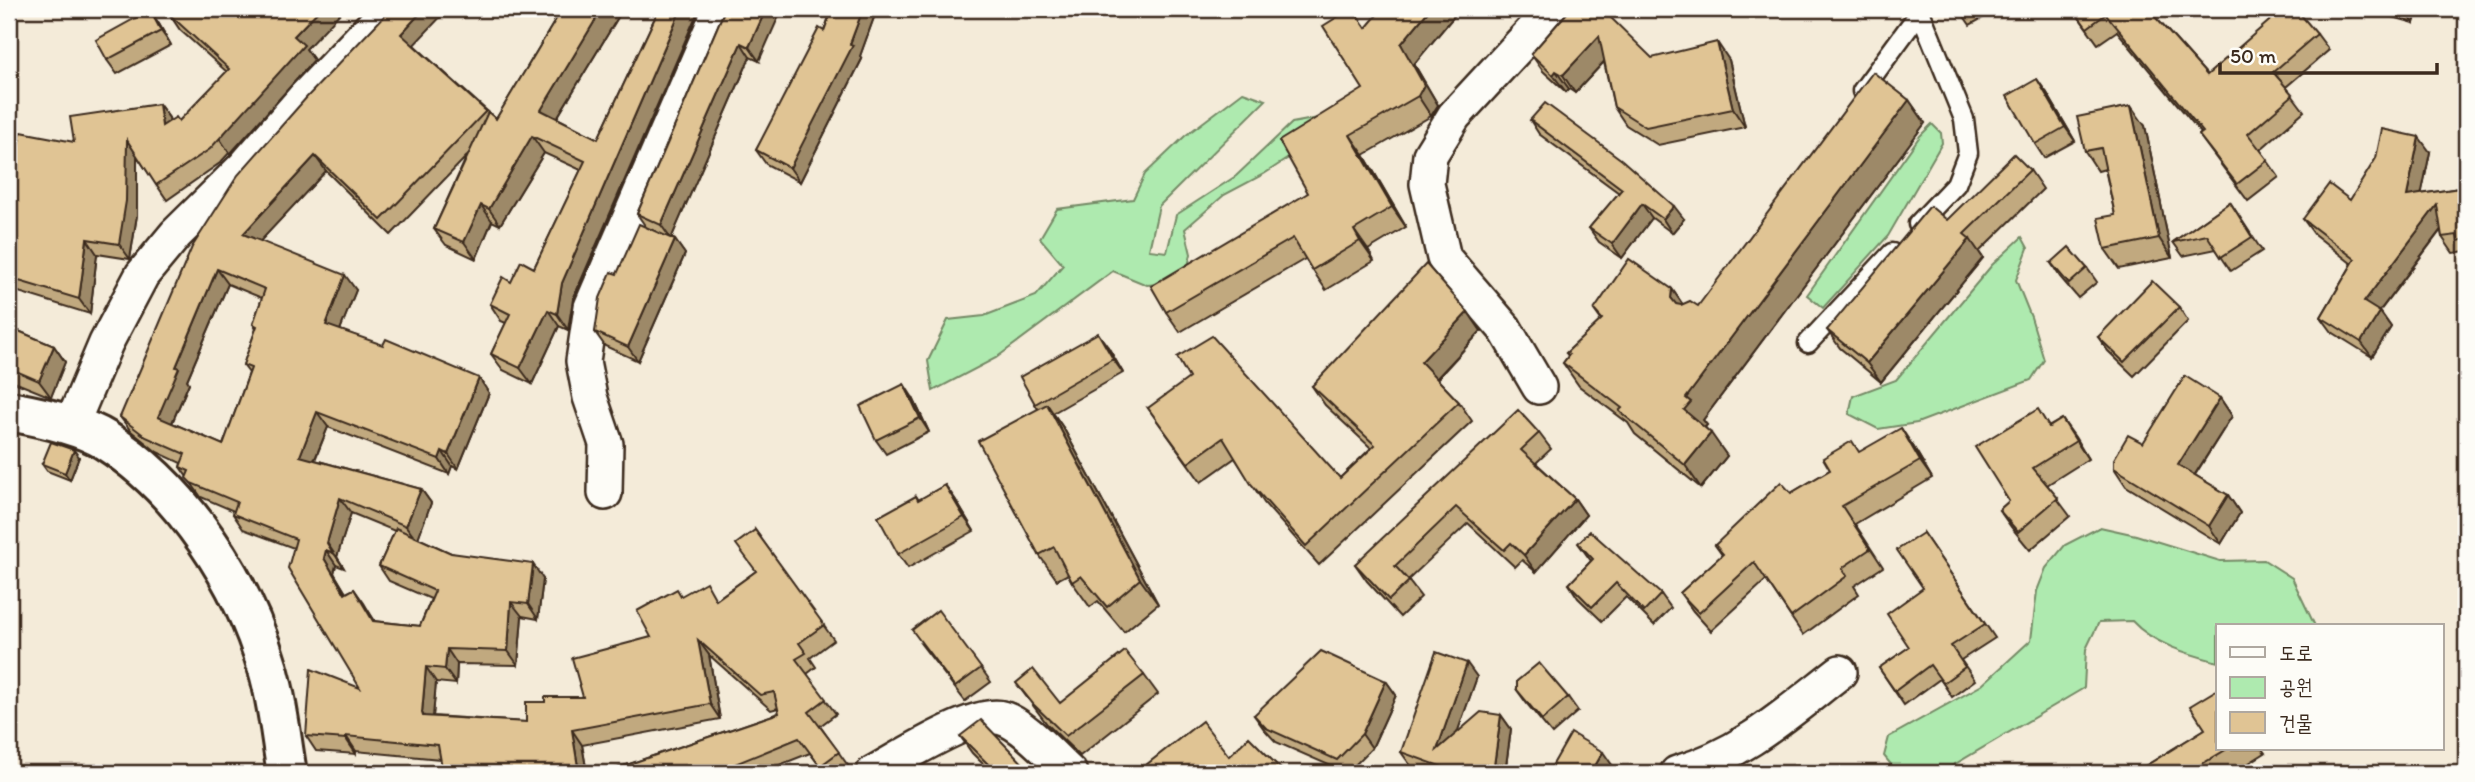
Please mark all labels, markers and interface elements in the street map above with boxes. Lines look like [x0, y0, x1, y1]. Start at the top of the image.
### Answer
scale bar [2220, 32, 2436, 76]
text: 50 m [2230, 43, 2277, 68]
legend [2216, 624, 2444, 750]
text: 도로 [2279, 640, 2313, 665]
text: 공원 [2279, 674, 2313, 699]
text: 건물 [2279, 710, 2313, 735]

